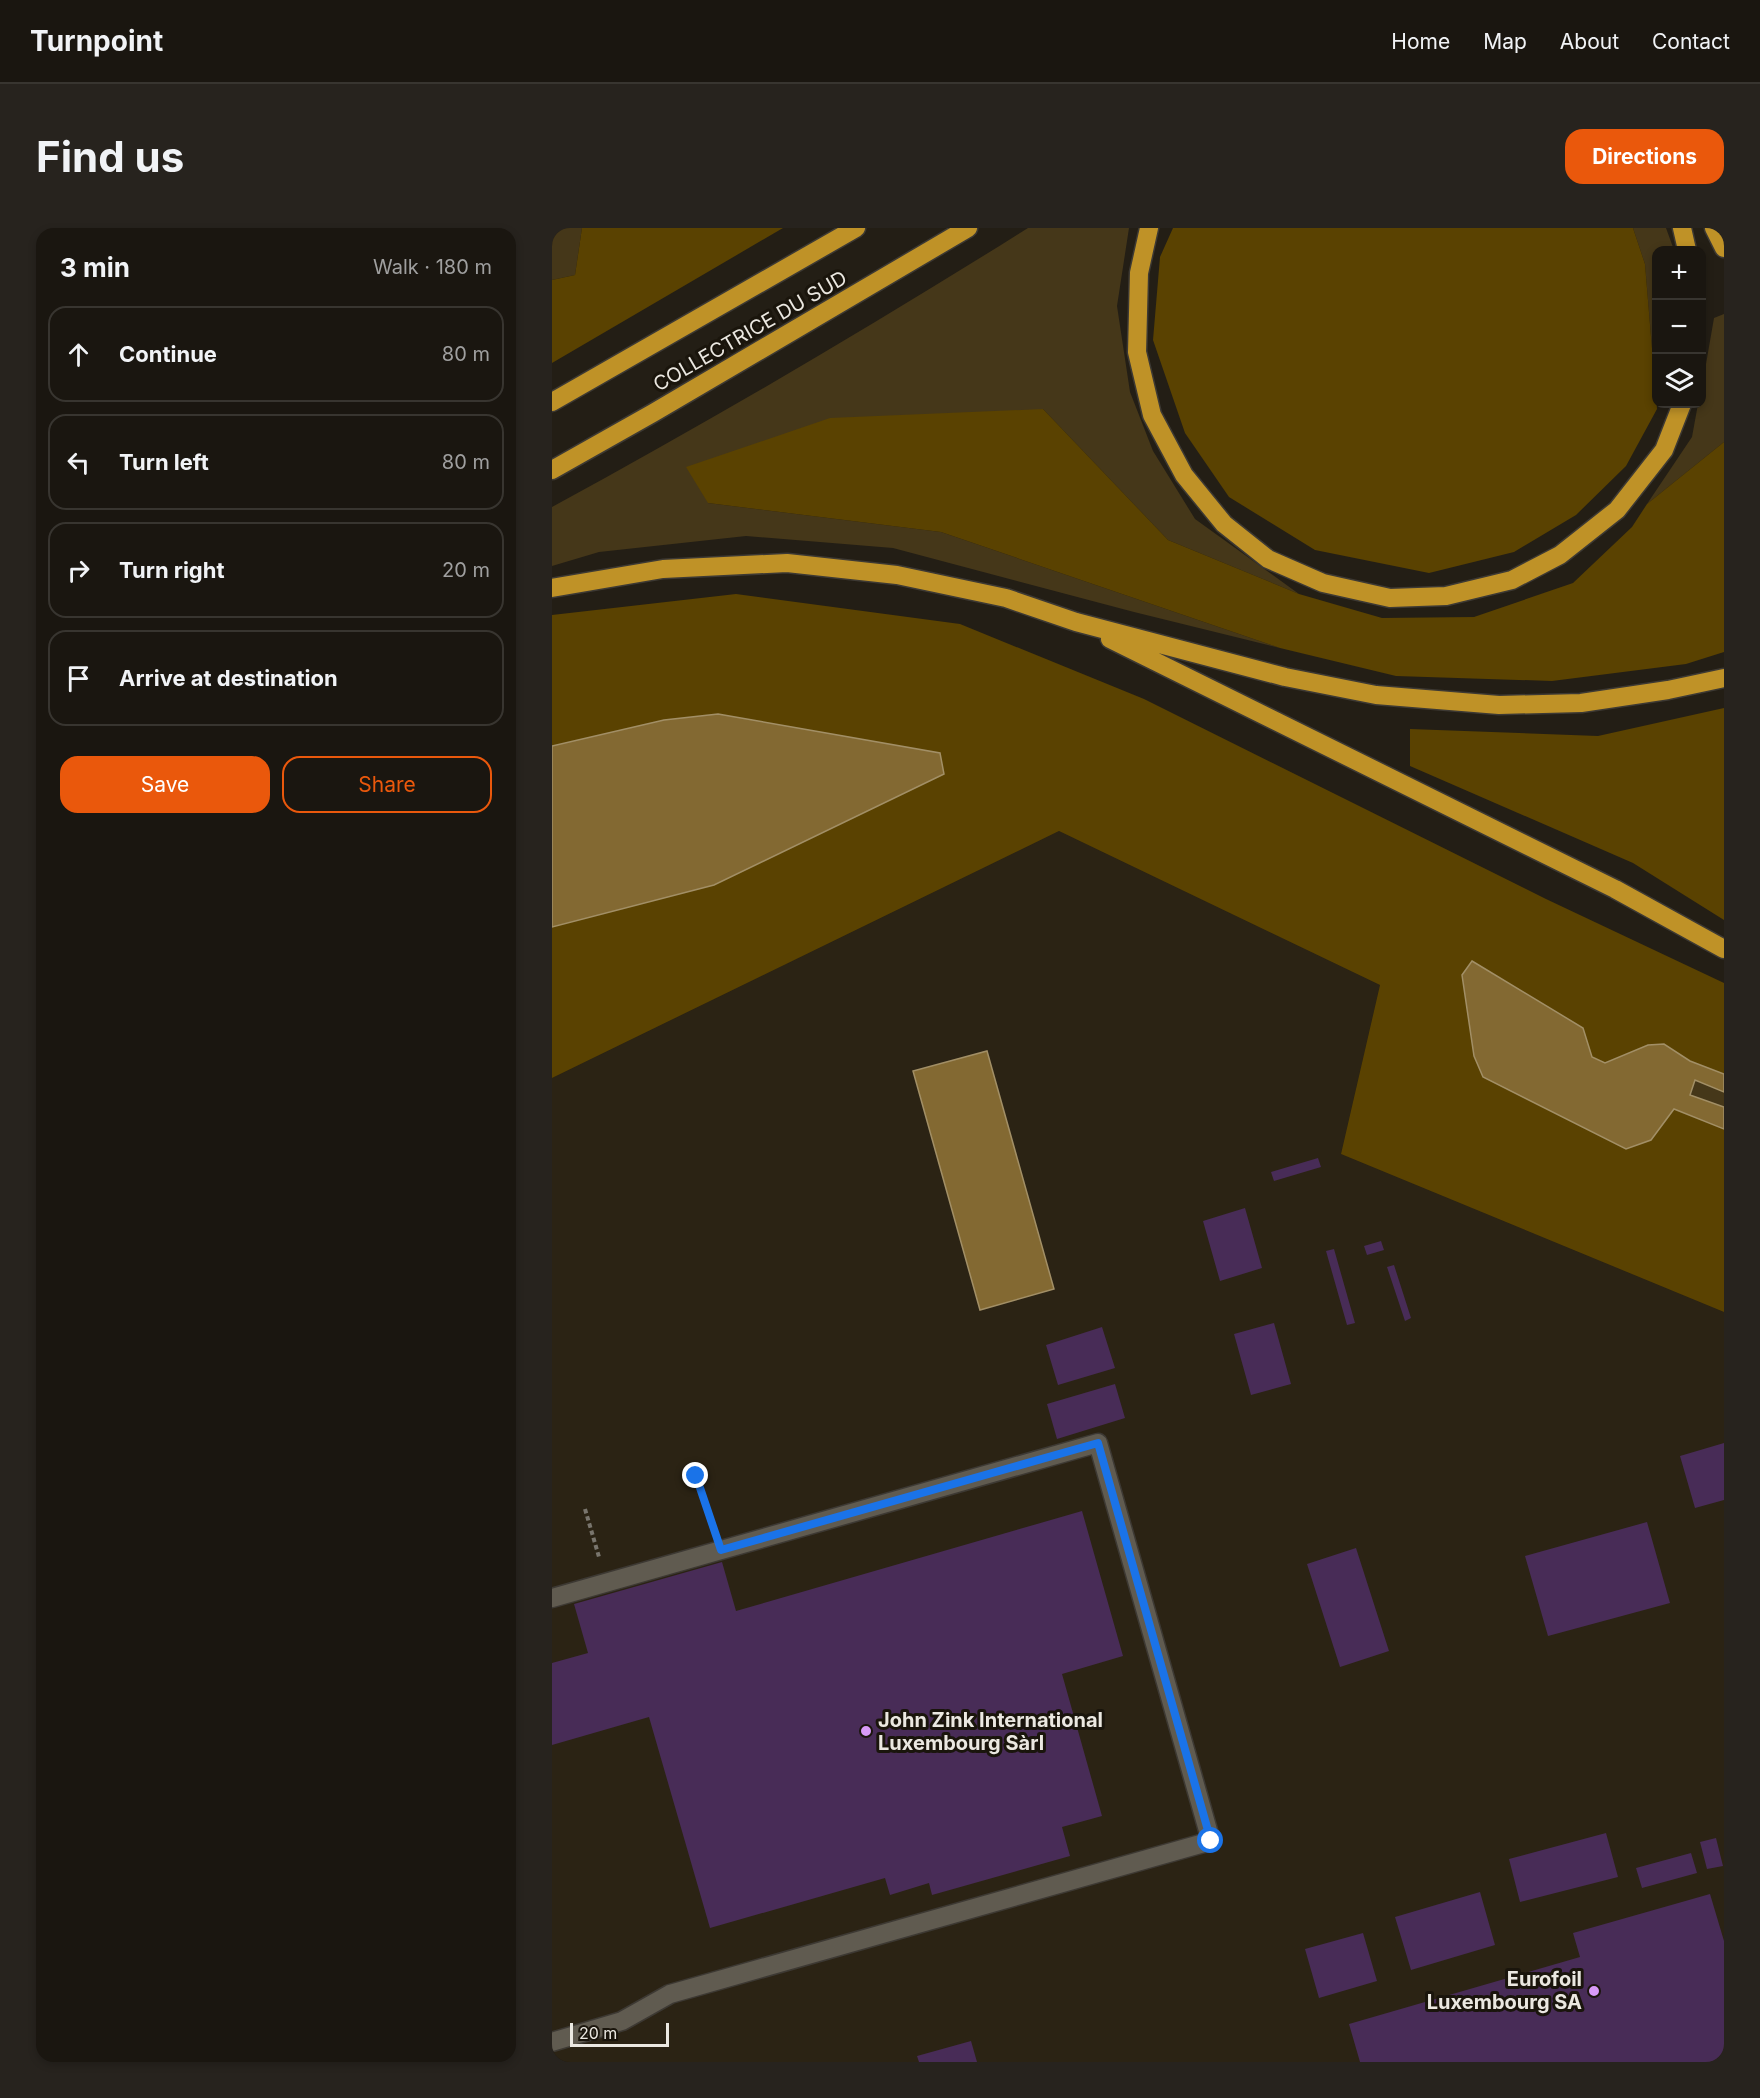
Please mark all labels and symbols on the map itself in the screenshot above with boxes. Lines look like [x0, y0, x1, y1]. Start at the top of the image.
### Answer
street label: COLLECTRICE DU SUD [649, 266, 851, 396]
route end [682, 1462, 708, 1488]
place label: John Zink International Luxembourg Sàrl [878, 1708, 1103, 1755]
marker: John Zink International Luxembourg Sàrl [859, 1724, 873, 1738]
route start [1197, 1827, 1223, 1853]
place label: Eurofoil Luxembourg SA [1427, 1967, 1582, 2014]
marker: Eurofoil Luxembourg SA [1587, 1984, 1601, 1998]
scale bar [570, 2020, 669, 2048]

